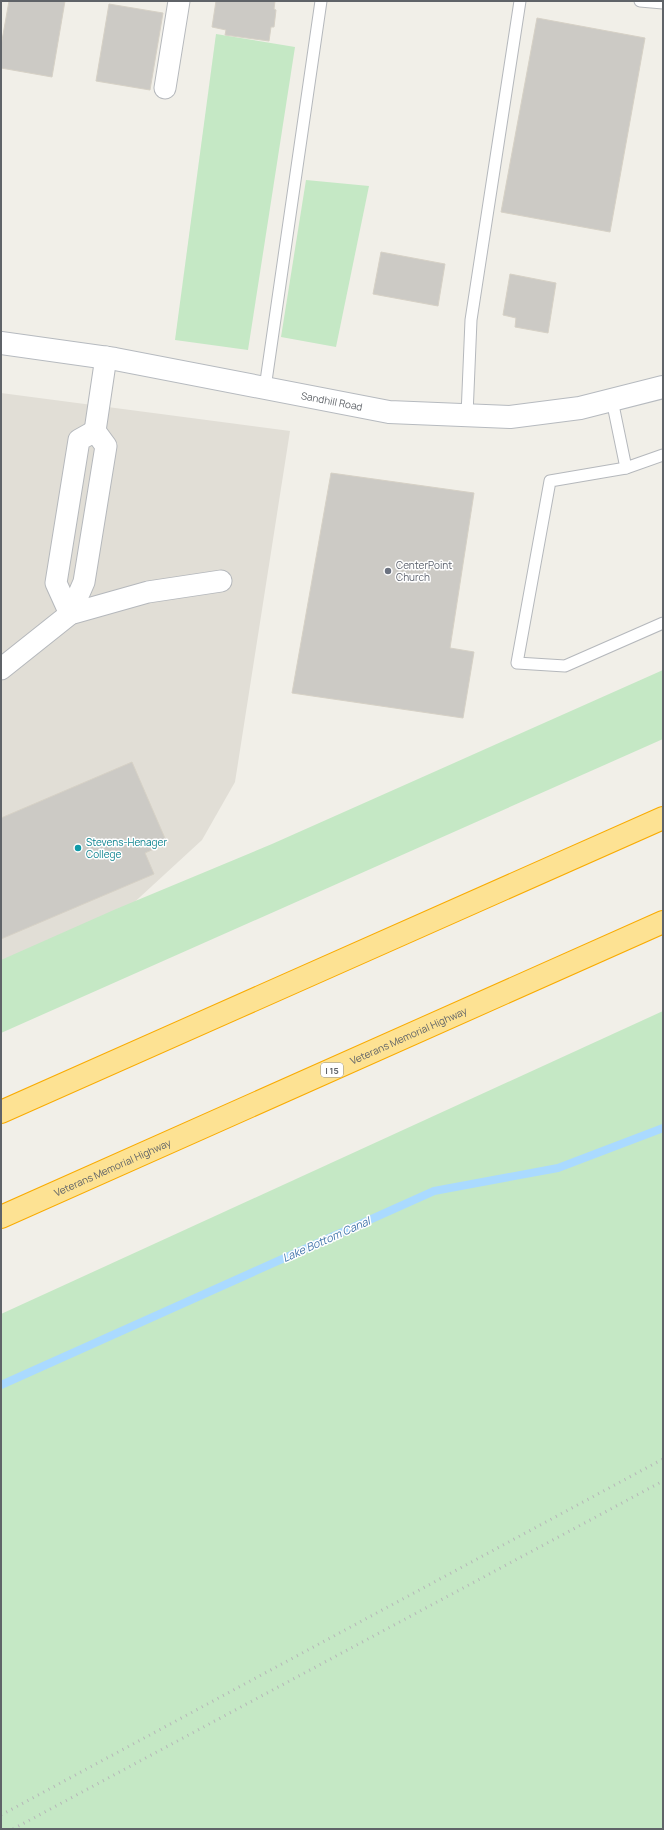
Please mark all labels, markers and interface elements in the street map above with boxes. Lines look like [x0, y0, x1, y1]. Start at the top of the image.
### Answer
street label: Sandhill Road [300, 388, 364, 414]
place label: CenterPoint Church [396, 558, 452, 584]
marker: CenterPoint Church [383, 566, 393, 576]
place label: Stevens-Henager College [86, 835, 167, 861]
marker: Stevens-Henager College [73, 843, 83, 853]
street label: Veterans Memorial Highway [348, 1003, 470, 1068]
road number: I 15 [321, 1063, 343, 1077]
street label: Veterans Memorial Highway [52, 1135, 174, 1199]
water label: Lake Bottom Canal [280, 1212, 373, 1265]

